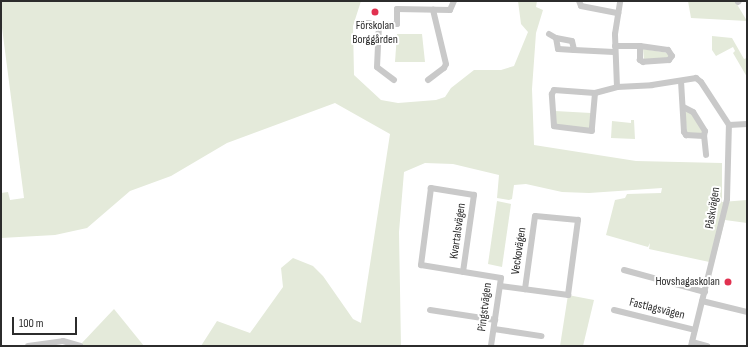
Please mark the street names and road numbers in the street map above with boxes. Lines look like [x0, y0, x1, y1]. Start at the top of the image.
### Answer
street label: Påskvägen [703, 186, 723, 230]
street label: Kvartalsvägen [447, 202, 469, 260]
street label: Veckovägen [509, 226, 529, 276]
street label: Pingstvägen [475, 282, 495, 332]
street label: Fastlagsvägen [628, 295, 686, 323]

